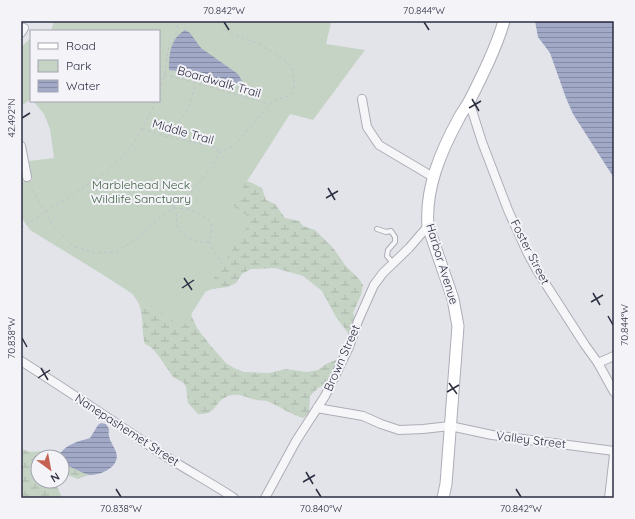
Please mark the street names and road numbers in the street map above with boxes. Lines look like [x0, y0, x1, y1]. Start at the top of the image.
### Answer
street label: Boardwalk Trail [176, 62, 263, 101]
street label: Middle Trail [151, 116, 216, 147]
street label: Foster Street [508, 217, 553, 287]
street label: Harbor Avenue [423, 221, 462, 306]
street label: Brown Street [320, 322, 363, 393]
street label: Nanepashemet Street [72, 390, 182, 469]
street label: Valley Street [495, 428, 567, 451]

